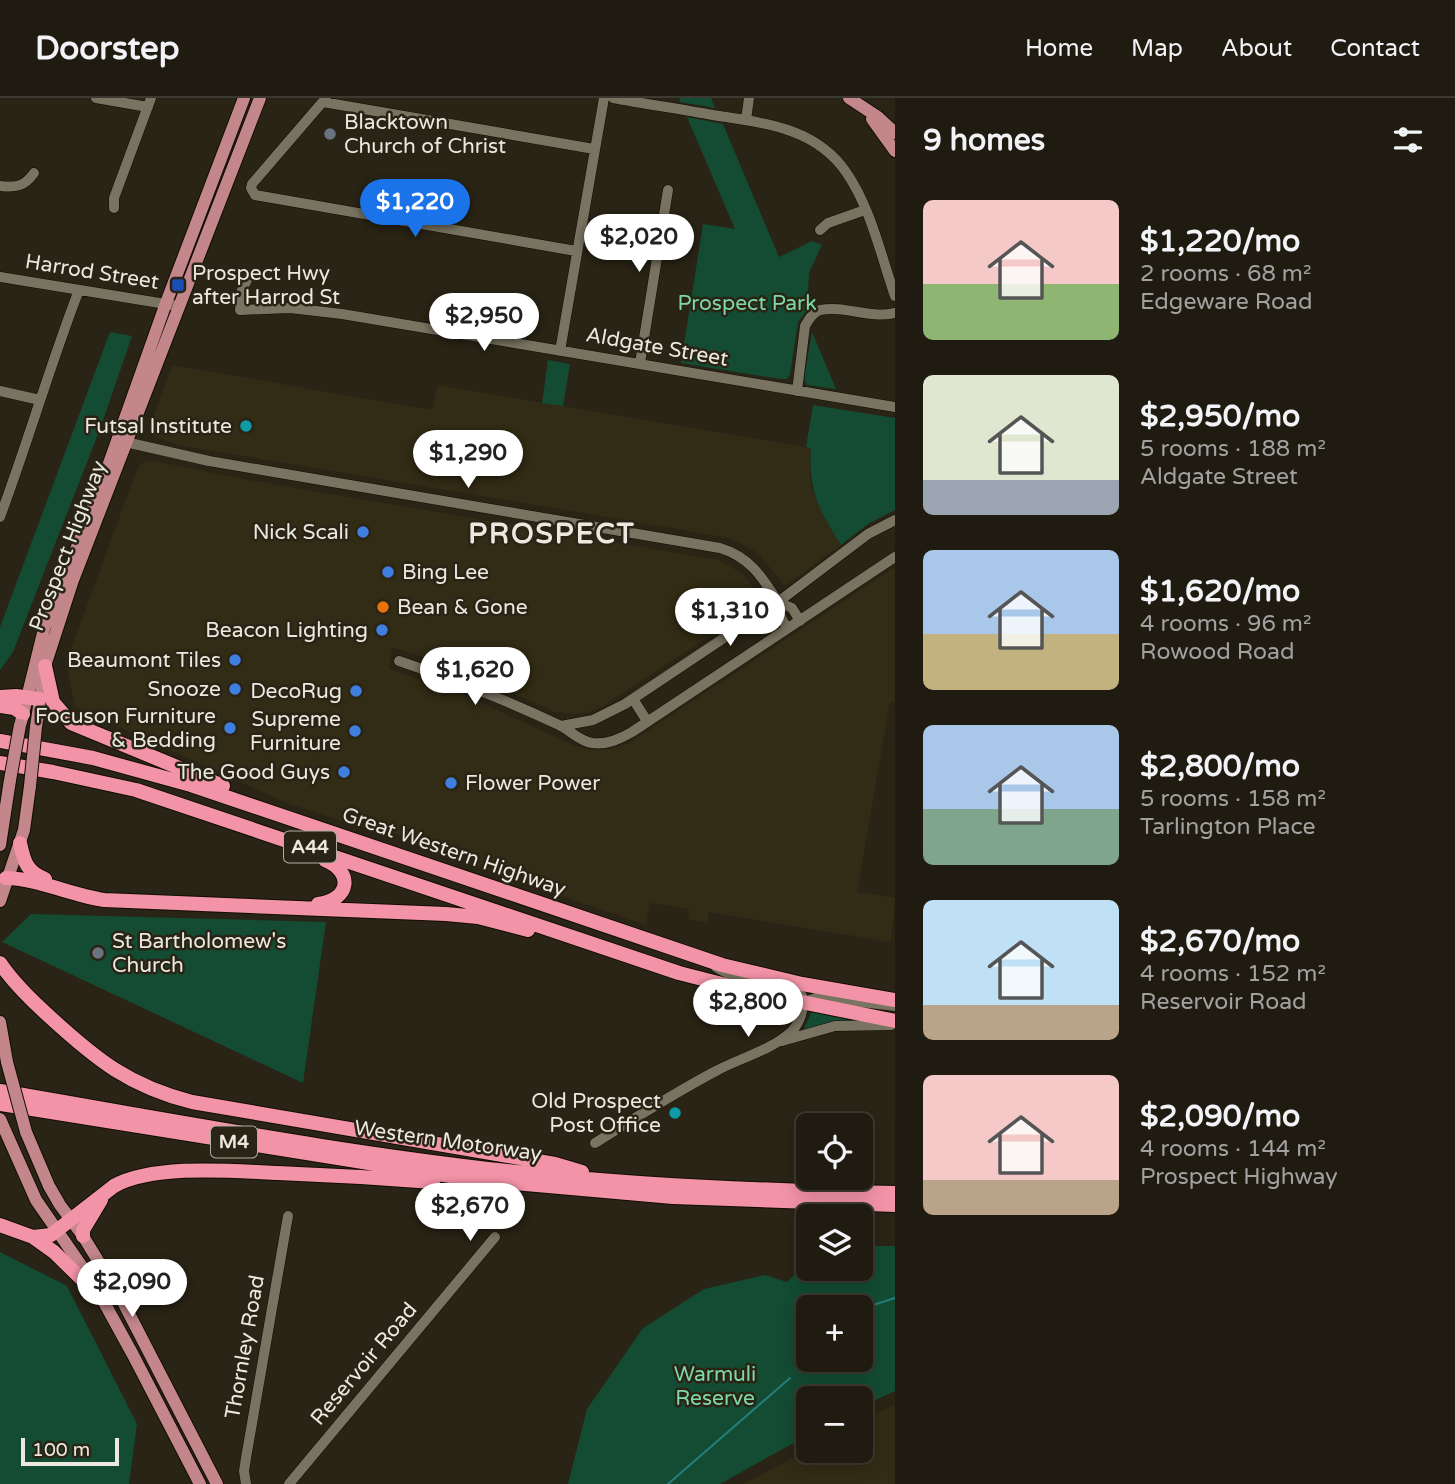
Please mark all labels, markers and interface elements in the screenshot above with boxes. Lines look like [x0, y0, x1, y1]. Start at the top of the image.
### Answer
text: Doorstep [35, 29, 180, 68]
text: Home [1025, 34, 1093, 63]
text: Map [1131, 34, 1183, 63]
text: About [1221, 34, 1292, 63]
text: Contact [1330, 34, 1420, 63]
place label: Blacktown Church of Christ [344, 110, 506, 159]
icon: filters [1389, 121, 1427, 159]
text: 9 homes [923, 122, 1045, 159]
marker: Blacktown Church of Christ [322, 126, 338, 142]
pin: $1,220 [358, 180, 472, 239]
text: $1,220 [376, 188, 454, 216]
pin: $2,020 [582, 214, 696, 274]
text: $2,020 [600, 223, 678, 251]
text: $1,220/mo [1140, 223, 1300, 260]
icon: home [979, 228, 1063, 312]
street label: Harrod Street [23, 249, 161, 295]
text: 2 rooms · 68 m² [1140, 260, 1311, 288]
place label: Prospect Hwy after Harrod St [192, 261, 340, 310]
marker: Prospect Hwy after Harrod St [170, 277, 186, 293]
text: Edgeware Road [1140, 288, 1313, 316]
park label: Prospect Park [677, 291, 817, 316]
pin: $2,950 [427, 294, 541, 353]
text: $2,950 [445, 302, 523, 330]
street label: Aldgate Street [584, 322, 730, 372]
text: $2,950/mo [1140, 398, 1300, 435]
icon: home [979, 403, 1063, 487]
place label: Futsal Institute [84, 414, 232, 439]
marker: Futsal Institute [238, 418, 254, 434]
pin: $1,290 [411, 430, 525, 490]
text: 5 rooms · 188 m² [1140, 435, 1326, 463]
text: $1,290 [429, 439, 507, 467]
street label: Prospect Highway [24, 457, 112, 635]
text: Aldgate Street [1140, 463, 1298, 491]
district label: PROSPECT [468, 517, 636, 551]
place label: Nick Scali [253, 520, 349, 545]
marker: Nick Scali [355, 524, 371, 540]
place label: Bing Lee [402, 560, 489, 585]
marker: Bing Lee [380, 564, 396, 580]
text: $1,620/mo [1140, 573, 1300, 610]
icon: home [979, 578, 1063, 662]
pin: $1,310 [673, 588, 787, 648]
place label: Bean & Gone [397, 595, 528, 620]
text: $1,310 [691, 597, 769, 625]
marker: Bean & Gone [375, 599, 391, 615]
text: 4 rooms · 96 m² [1140, 610, 1311, 638]
place label: Beacon Lighting [205, 618, 368, 643]
marker: Beacon Lighting [374, 622, 390, 638]
text: Rowood Road [1140, 638, 1295, 666]
place label: Beaumont Tiles [67, 648, 221, 673]
pin: $1,620 [418, 648, 532, 707]
marker: Beaumont Tiles [227, 652, 243, 668]
text: $1,620 [436, 656, 514, 684]
place label: Snooze [148, 677, 221, 702]
place label: DecoRug [250, 679, 342, 704]
marker: Snooze [227, 681, 243, 697]
marker: DecoRug [348, 683, 364, 699]
place label: Focuson Furniture & Bedding [35, 704, 216, 753]
place label: Supreme Furniture [250, 707, 341, 756]
marker: Focuson Furniture & Bedding [222, 720, 238, 736]
marker: Supreme Furniture [347, 723, 363, 739]
text: $2,800/mo [1140, 748, 1300, 785]
icon: home [979, 753, 1063, 837]
place label: The Good Guys [177, 760, 330, 785]
marker: The Good Guys [336, 764, 352, 780]
place label: Flower Power [465, 771, 600, 796]
marker: Flower Power [443, 775, 459, 791]
text: 5 rooms · 158 m² [1140, 785, 1326, 813]
street label: Great Western Highway [339, 802, 569, 902]
text: Tarlington Place [1140, 813, 1316, 841]
road number: A44 [284, 832, 336, 862]
text: $2,670/mo [1140, 923, 1300, 960]
icon: home [979, 928, 1063, 1012]
place label: St Bartholomew's Church [112, 929, 286, 978]
marker: St Bartholomew's Church [90, 945, 106, 961]
text: 4 rooms · 152 m² [1140, 960, 1326, 988]
pin: $2,800 [691, 979, 805, 1039]
text: $2,800 [709, 988, 787, 1016]
text: Reservoir Road [1140, 988, 1307, 1016]
place label: Old Prospect Post Office [531, 1089, 661, 1138]
text: $2,090/mo [1140, 1098, 1300, 1135]
icon: home [979, 1103, 1063, 1187]
marker: Old Prospect Post Office [667, 1105, 683, 1121]
map controls [796, 1113, 873, 1463]
button: locate [796, 1113, 873, 1190]
street label: Western Motorway [353, 1115, 543, 1167]
road number: M4 [211, 1126, 257, 1158]
text: 4 rooms · 144 m² [1140, 1135, 1326, 1163]
text: Prospect Highway [1140, 1163, 1338, 1191]
pin: $2,670 [413, 1184, 527, 1243]
text: $2,670 [431, 1192, 509, 1220]
button: layers [796, 1204, 873, 1281]
pin: $2,090 [75, 1260, 189, 1319]
text: $2,090 [93, 1268, 171, 1296]
street label: Thornley Road [220, 1273, 270, 1421]
button: + [796, 1295, 873, 1372]
street label: Reservoir Road [306, 1298, 422, 1430]
park label: Warmuli Reserve [674, 1362, 756, 1411]
button: − [796, 1386, 873, 1463]
scale bar [21, 1435, 119, 1467]
text: 100 m [32, 1439, 90, 1461]

